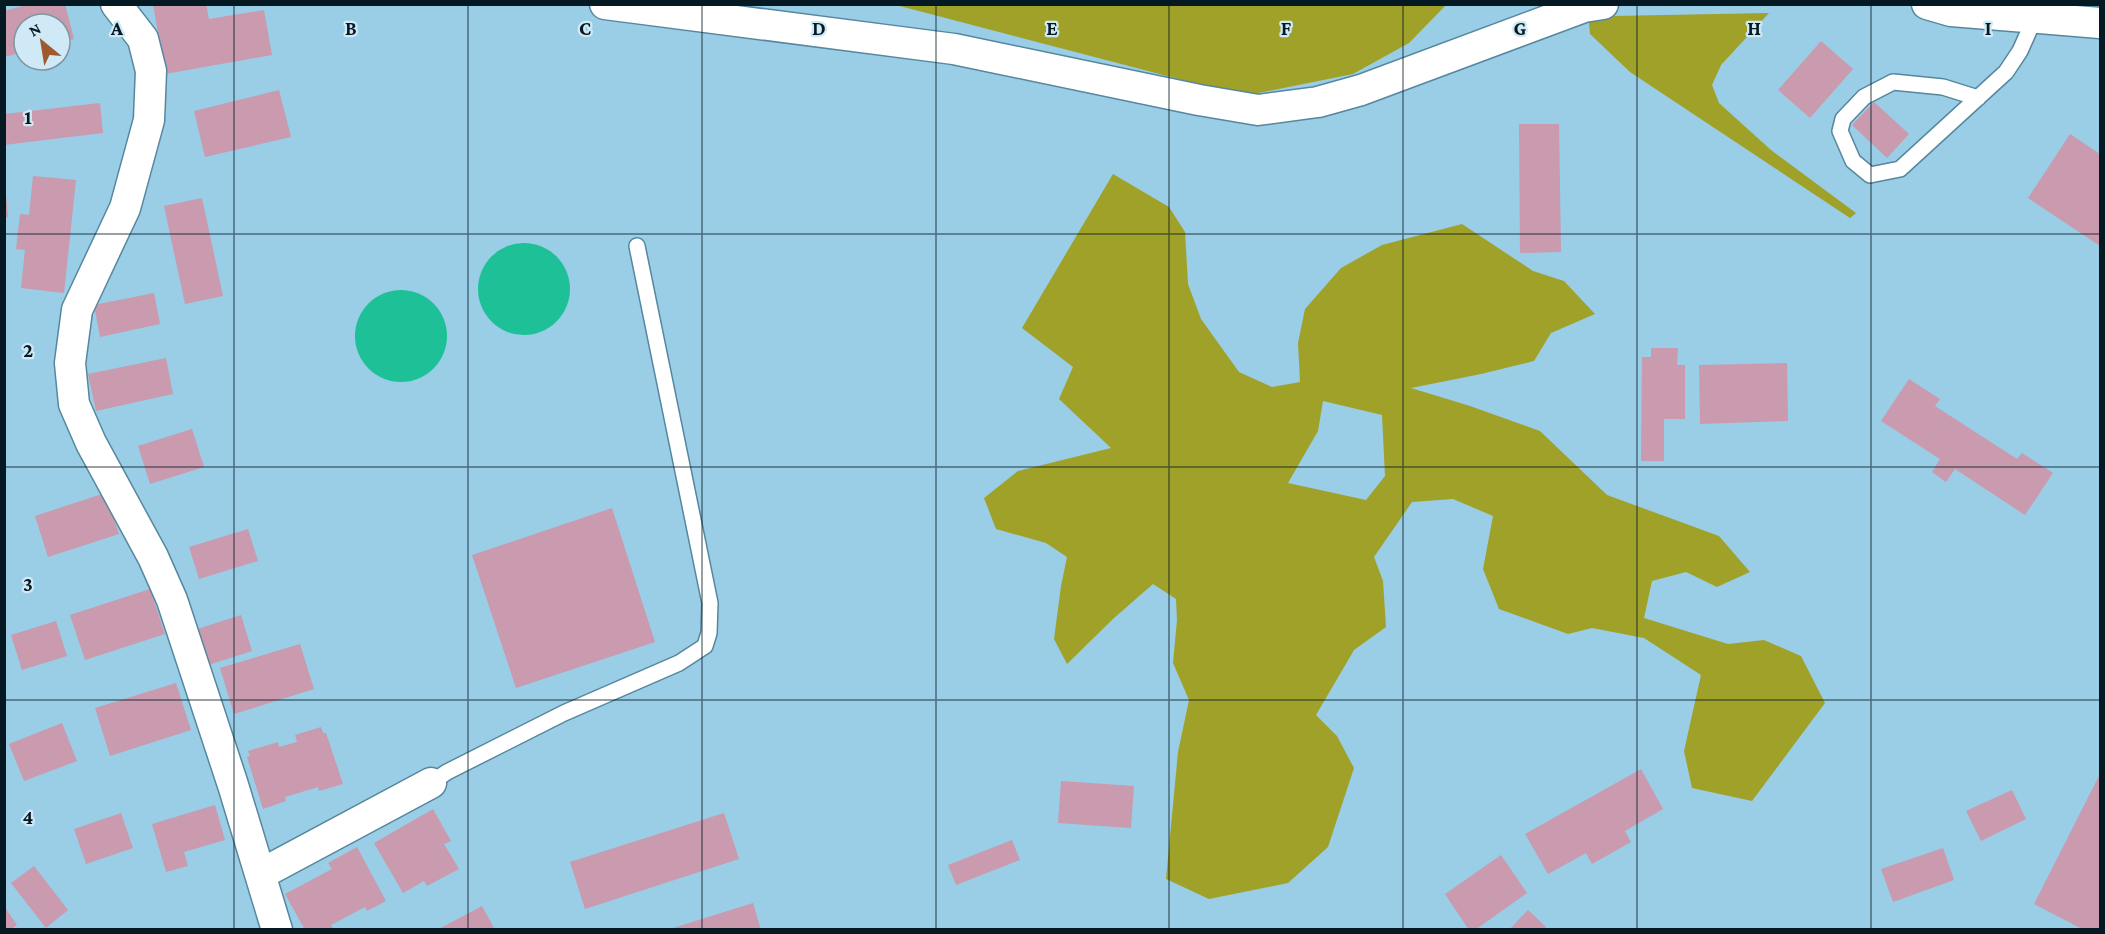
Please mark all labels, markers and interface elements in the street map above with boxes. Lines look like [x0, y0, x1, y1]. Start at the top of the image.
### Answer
north arrow [12, 12, 72, 72]
text: A [110, 17, 124, 39]
text: B [345, 17, 357, 39]
text: C [579, 17, 591, 39]
text: D [812, 17, 826, 39]
text: E [1046, 17, 1058, 39]
text: F [1281, 17, 1292, 39]
text: G [1514, 17, 1527, 39]
text: H [1747, 17, 1761, 39]
text: I [1985, 17, 1992, 39]
text: N [26, 19, 44, 40]
text: 1 [24, 106, 32, 128]
text: 2 [23, 339, 33, 361]
text: 3 [23, 573, 33, 595]
text: 4 [23, 806, 34, 828]

